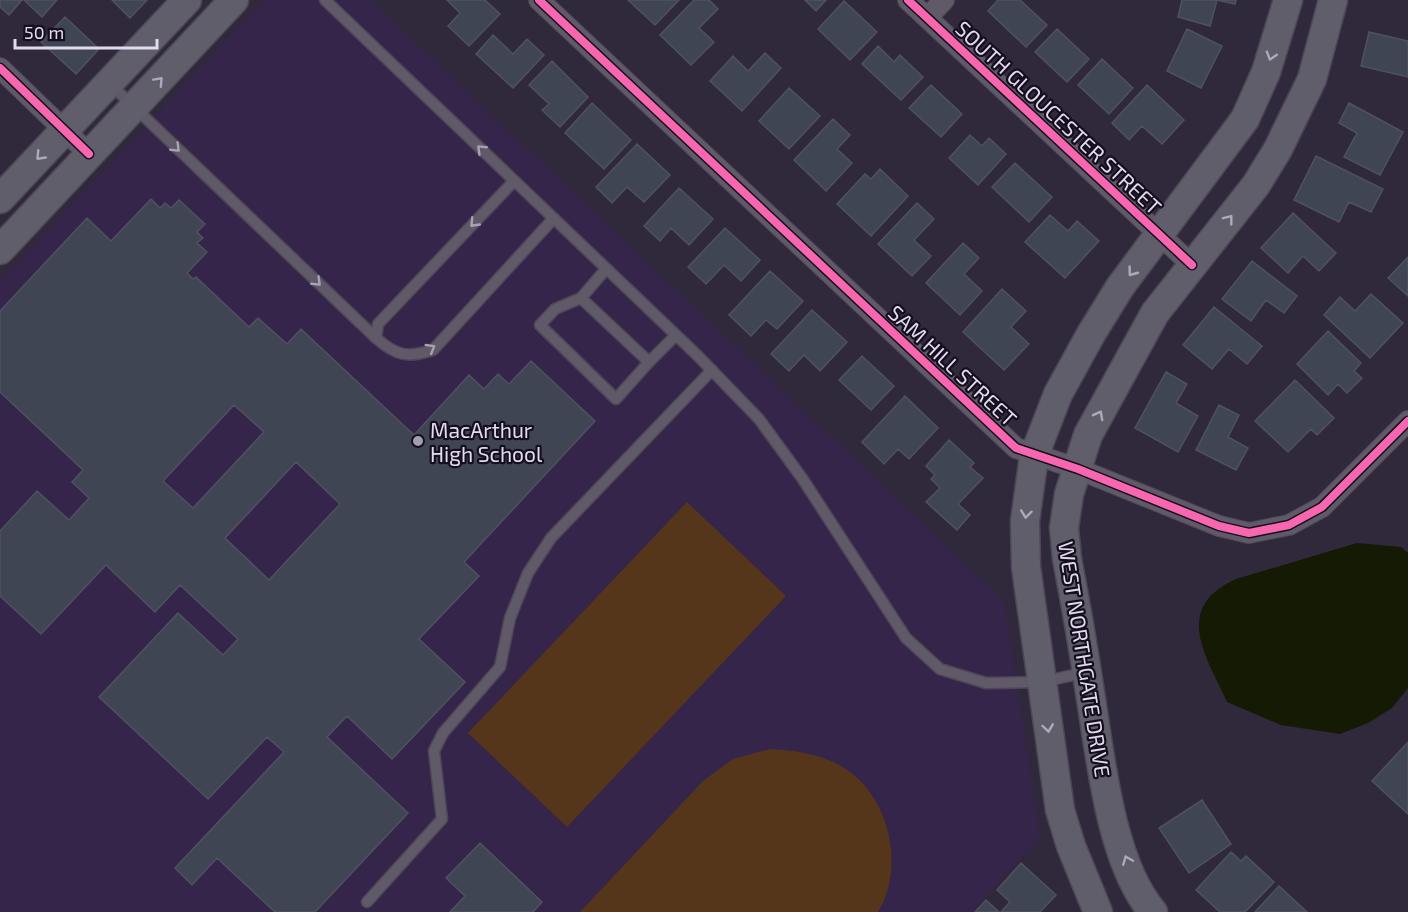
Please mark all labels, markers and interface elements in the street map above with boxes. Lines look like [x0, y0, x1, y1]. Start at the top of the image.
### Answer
scale bar [15, 12, 158, 50]
street label: SOUTH GLOUCESTER STREET [951, 15, 1167, 219]
text: 50 m [24, 21, 64, 43]
one-way arrow [1266, 50, 1278, 61]
one-way arrow [151, 77, 162, 88]
one-way arrow [169, 140, 180, 151]
one-way arrow [477, 145, 488, 156]
one-way arrow [37, 149, 48, 160]
one-way arrow [1221, 215, 1232, 226]
one-way arrow [470, 217, 481, 227]
one-way arrow [1129, 265, 1140, 276]
one-way arrow [310, 275, 321, 286]
street label: SAM HILL STREET [884, 299, 1022, 431]
one-way arrow [424, 344, 435, 355]
one-way arrow [1092, 410, 1103, 421]
place label: MacArthur High School [430, 417, 543, 466]
marker: MacArthur High School [411, 434, 425, 448]
one-way arrow [1020, 509, 1033, 519]
street label: WEST NORTHGATE DRIVE [1054, 539, 1116, 779]
one-way arrow [1042, 724, 1054, 733]
one-way arrow [1121, 855, 1134, 866]

